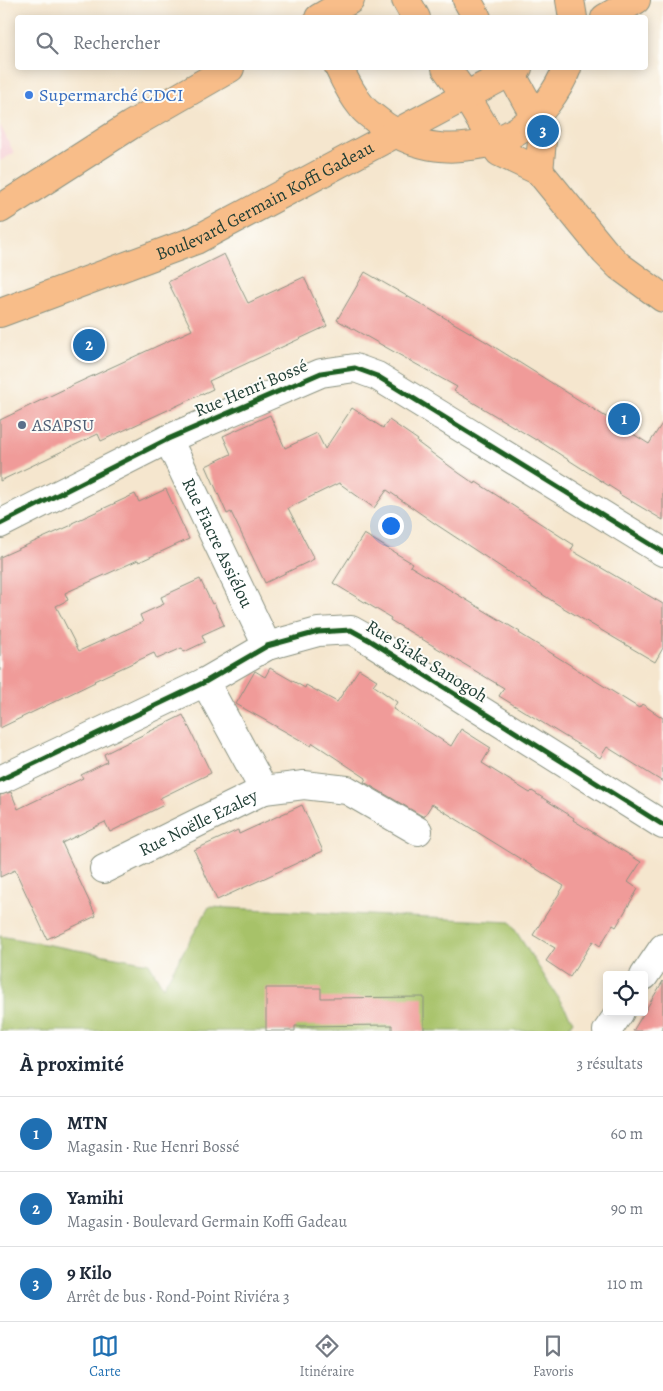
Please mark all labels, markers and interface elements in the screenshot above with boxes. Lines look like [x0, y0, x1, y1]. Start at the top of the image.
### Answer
search box [15, 15, 648, 70]
icon: search [33, 29, 61, 57]
text: Rechercher [73, 30, 160, 56]
place label: Supermarché CDCI [39, 83, 183, 107]
marker: Supermarché CDCI [23, 89, 35, 101]
pin: 3 [527, 112, 559, 150]
street label: Boulevard Germain Koffi Gadeau [152, 135, 378, 266]
pin: 2 [73, 326, 105, 364]
street label: Rue Henri Bossé [191, 353, 311, 423]
pin: 1 [608, 400, 640, 438]
place label: ASAPSU [31, 413, 94, 437]
marker: ASAPSU [16, 419, 28, 431]
street label: Rue Fiacre Assiélou [176, 474, 259, 612]
your location [378, 513, 404, 539]
street label: Rue Siaka Sanogoh [362, 614, 493, 708]
street label: Rue Noëlle Ezaley [135, 783, 262, 862]
map controls [603, 971, 648, 1016]
button: locate [603, 971, 648, 1016]
text: À proximité [20, 1050, 124, 1078]
text: 3 résultats [577, 1053, 643, 1075]
text: MTN [67, 1110, 107, 1136]
text: 1 [33, 1123, 39, 1145]
text: 60 m [611, 1123, 643, 1145]
text: Magasin · Rue Henri Bossé [67, 1136, 240, 1158]
text: Yamihi [67, 1185, 124, 1211]
text: 2 [32, 1198, 40, 1220]
text: 90 m [611, 1198, 643, 1220]
text: Magasin · Boulevard Germain Koffi Gadeau [67, 1211, 347, 1233]
text: 9 Kilo [67, 1260, 112, 1286]
text: 3 [33, 1273, 39, 1295]
text: 110 m [607, 1273, 643, 1295]
text: Arrêt de bus · Rond-Point Riviéra 3 [67, 1286, 290, 1308]
tab: Carte [89, 1332, 121, 1381]
tab: Itinéraire [300, 1332, 354, 1381]
tab: Favoris [533, 1332, 574, 1381]

